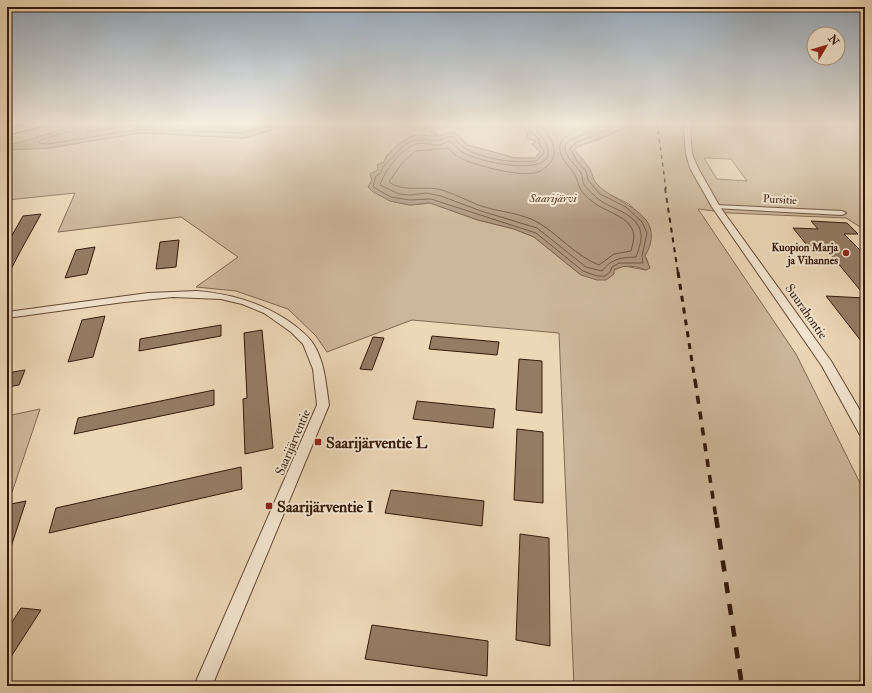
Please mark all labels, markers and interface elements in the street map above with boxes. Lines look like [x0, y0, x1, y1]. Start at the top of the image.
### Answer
north arrow [806, 26, 846, 66]
text: N [825, 31, 842, 49]
water label: Saarijärvi [528, 191, 577, 206]
street label: Pursitie [763, 192, 798, 207]
place label: Kuopion Marja ja Vihannes [772, 241, 838, 268]
marker: Kuopion Marja ja Vihannes [841, 248, 851, 258]
street label: Suurahontie [781, 281, 831, 343]
street label: Saarijärventie [272, 406, 314, 478]
place label: Saarijärventie L [326, 433, 428, 453]
marker: Saarijärventie L [313, 437, 323, 447]
place label: Saarijärventie I [277, 497, 374, 517]
marker: Saarijärventie I [264, 501, 274, 511]

